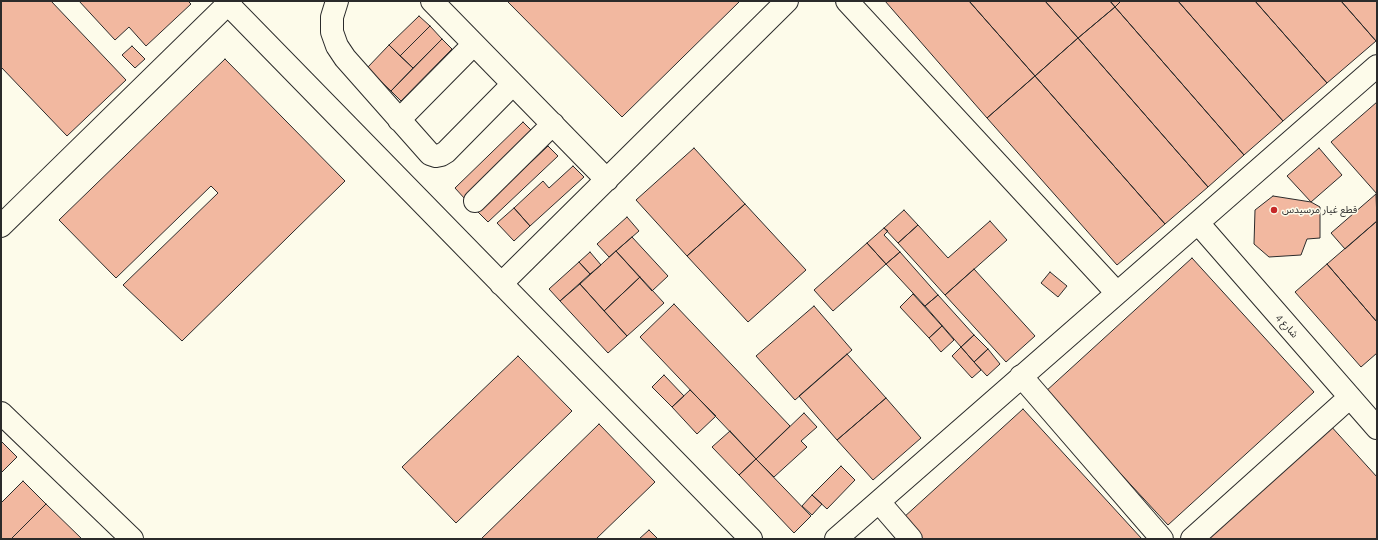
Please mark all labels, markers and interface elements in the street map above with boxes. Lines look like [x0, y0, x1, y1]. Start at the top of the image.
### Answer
place label: قطع غيار مرسيدس [1282, 204, 1357, 216]
marker: قطع غيار مرسيدس [1269, 205, 1279, 215]
street label: شارع 4 [1273, 312, 1301, 340]

